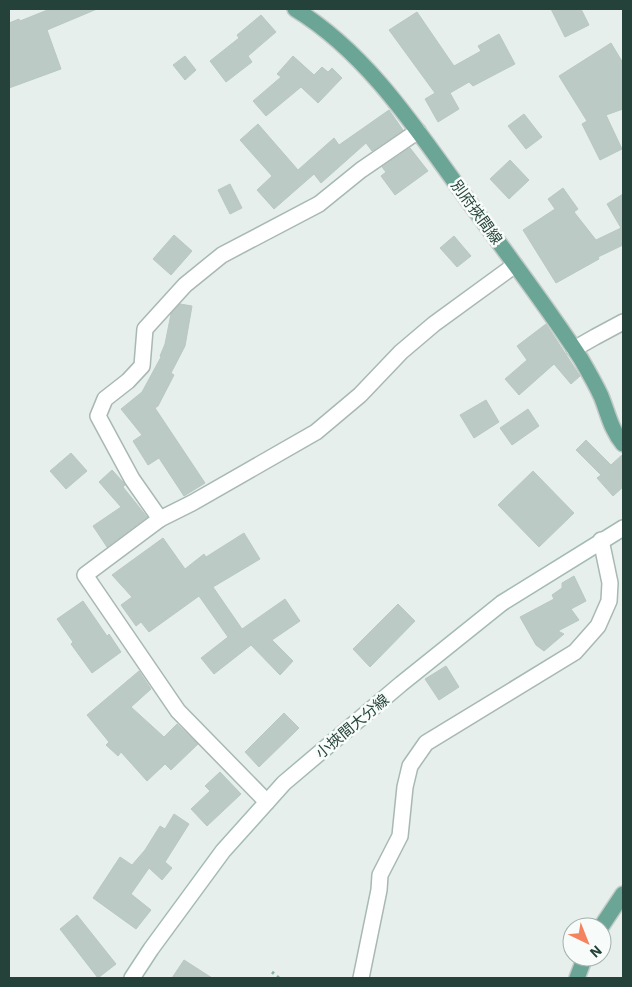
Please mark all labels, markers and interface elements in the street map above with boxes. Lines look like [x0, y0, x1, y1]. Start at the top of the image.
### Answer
street label: 別府挾間線 [447, 176, 507, 248]
street label: 小挾間大分線 [311, 690, 393, 762]
north arrow [562, 917, 612, 967]
text: N [586, 941, 606, 962]

